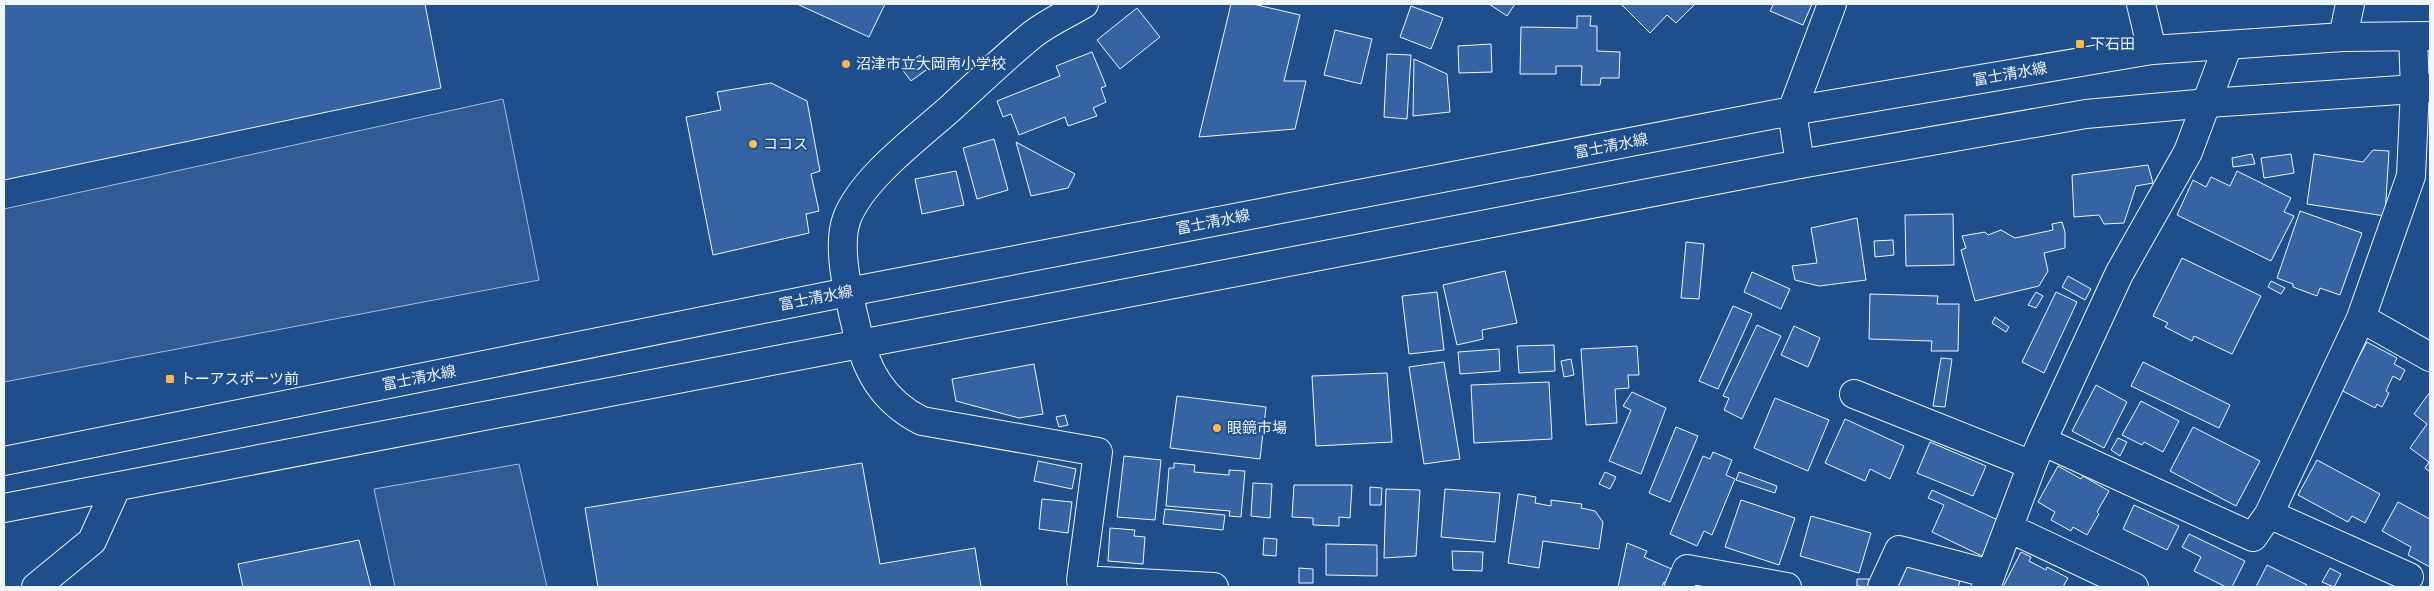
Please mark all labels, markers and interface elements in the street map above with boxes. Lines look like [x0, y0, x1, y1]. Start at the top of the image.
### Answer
place label: 下石田 [2090, 35, 2135, 52]
marker: 下石田 [2074, 38, 2086, 50]
place label: 沼津市立大岡南小学校 [856, 55, 1006, 72]
marker: 沼津市立大岡南小学校 [840, 58, 852, 70]
street label: 富士清水線 [1971, 59, 2048, 88]
street label: 富士清水線 [1572, 130, 1649, 161]
place label: ココス [763, 135, 808, 152]
marker: ココス [747, 138, 759, 150]
street label: 富士清水線 [1174, 206, 1251, 237]
street label: 富士清水線 [777, 282, 854, 313]
street label: 富士清水線 [380, 362, 457, 393]
place label: トーアスポーツ前 [180, 370, 299, 387]
marker: トーアスポーツ前 [164, 373, 176, 385]
place label: 眼鏡市場 [1227, 419, 1287, 436]
marker: 眼鏡市場 [1211, 422, 1223, 434]

